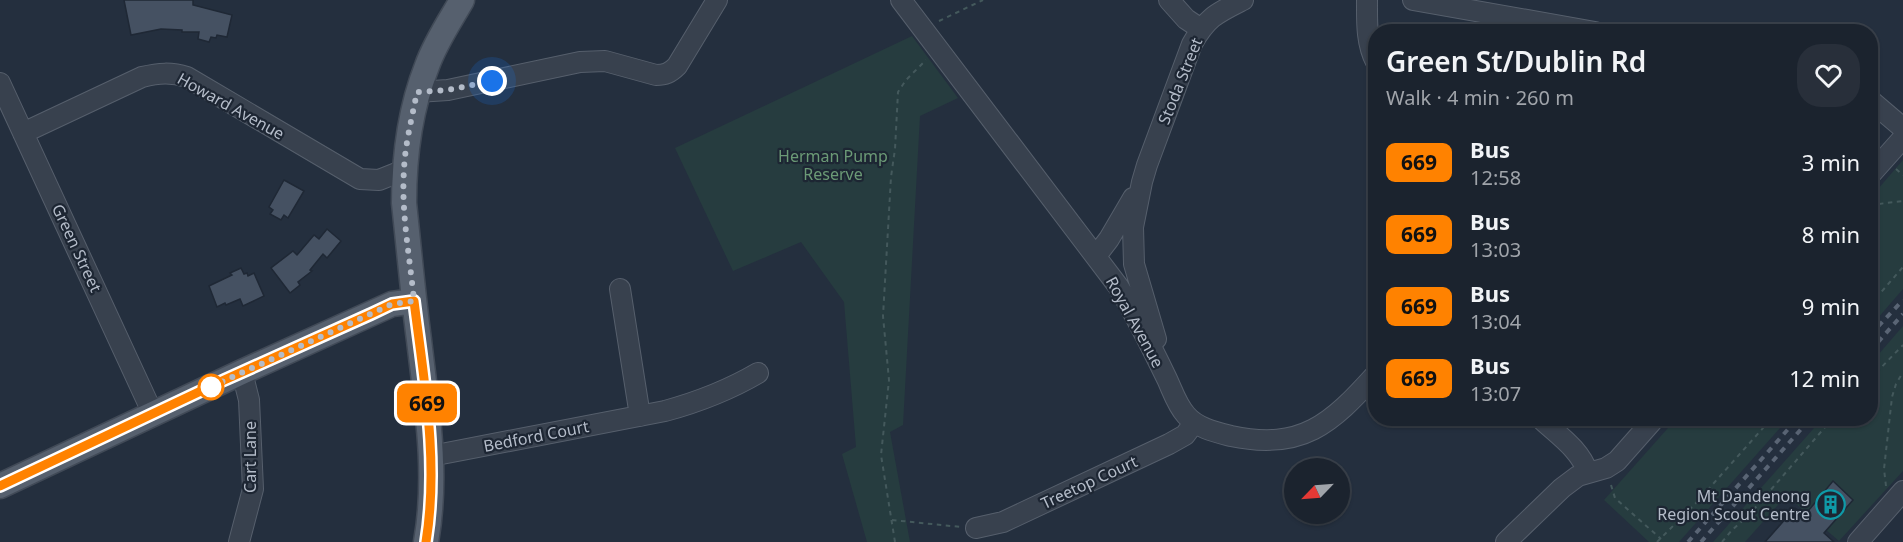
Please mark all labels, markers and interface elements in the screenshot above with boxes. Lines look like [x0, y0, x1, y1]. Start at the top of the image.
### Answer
street label: Stoda Street [1153, 34, 1207, 128]
text: Green St/Dublin Rd [1386, 42, 1646, 80]
button: heart [1797, 44, 1860, 107]
your location [477, 66, 507, 96]
street label: Howard Avenue [174, 67, 288, 145]
text: Walk · 4 min · 260 m [1386, 84, 1574, 111]
text: Bus [1470, 134, 1510, 164]
park label: Herman Pump Reserve [778, 145, 888, 185]
text: 3 min [1802, 147, 1860, 177]
text: 669 [1401, 148, 1437, 176]
text: 12:58 [1470, 164, 1521, 191]
street label: Green Street [47, 200, 107, 296]
text: Bus [1470, 206, 1510, 236]
text: 8 min [1802, 219, 1860, 249]
text: 669 [1401, 220, 1437, 248]
text: 13:03 [1470, 236, 1521, 263]
street label: Royal Avenue [1101, 273, 1169, 371]
text: Bus [1470, 278, 1510, 308]
text: 9 min [1802, 291, 1860, 321]
text: 669 [1401, 292, 1437, 320]
text: 13:04 [1470, 308, 1521, 335]
text: Bus [1470, 350, 1510, 380]
text: 12 min [1789, 363, 1860, 393]
text: 669 [1401, 364, 1437, 392]
unlabelled marker [198, 374, 224, 400]
text: 13:07 [1470, 380, 1521, 407]
line badge: 669 [392, 384, 462, 422]
text: 669 [409, 389, 445, 417]
street label: Bedford Court [481, 415, 591, 457]
street label: Cart Lane [239, 421, 261, 493]
street label: Treetop Court [1037, 450, 1141, 514]
north arrow [1284, 458, 1350, 524]
map controls [1284, 458, 1350, 524]
place label: Mt Dandenong Region Scout Centre [1657, 485, 1810, 525]
building icon: Mt Dandenong Region Scout Centre [1815, 489, 1847, 521]

